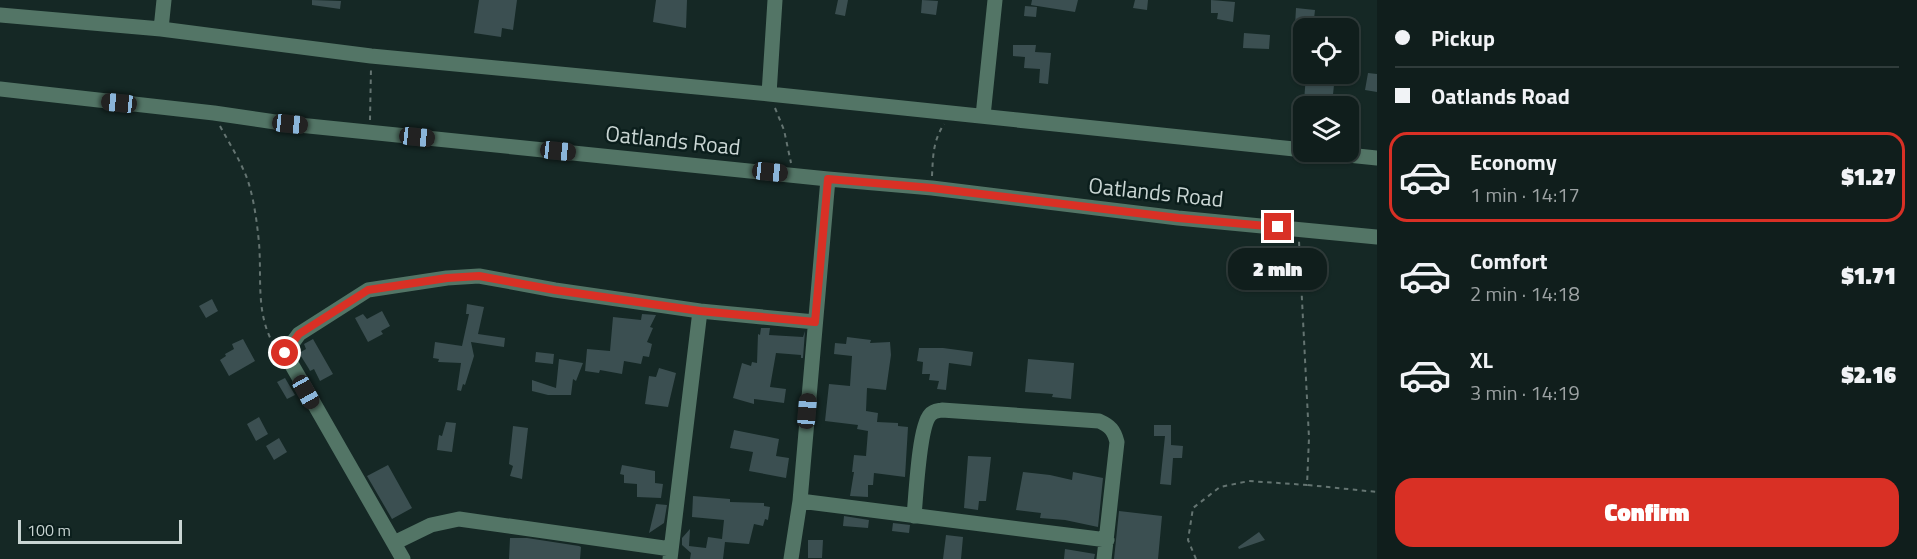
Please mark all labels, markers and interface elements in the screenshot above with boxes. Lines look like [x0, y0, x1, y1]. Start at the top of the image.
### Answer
map controls [1293, 18, 1359, 162]
button: locate [1293, 18, 1359, 84]
text: Pickup [1431, 21, 1495, 55]
text: Oatlands Road [1431, 79, 1570, 113]
car [100, 92, 138, 114]
button: layers [1293, 96, 1359, 162]
car [271, 113, 309, 135]
street label: Oatlands Road [604, 116, 742, 164]
car [398, 126, 436, 148]
car [539, 140, 577, 162]
text: Economy [1470, 145, 1557, 179]
icon: car [1398, 150, 1452, 204]
text: $1.27 [1841, 160, 1896, 194]
car [751, 161, 789, 183]
street label: Oatlands Road [1087, 168, 1225, 216]
text: 1 min · 14:17 [1470, 179, 1580, 210]
route end [1264, 213, 1291, 240]
text: Comfort [1470, 244, 1548, 278]
callout: 2 min [1228, 248, 1328, 290]
icon: car [1398, 249, 1452, 303]
text: 2 min [1253, 253, 1302, 284]
text: $1.71 [1841, 259, 1896, 293]
text: 2 min · 14:18 [1470, 278, 1580, 309]
route start [271, 339, 298, 366]
text: XL [1470, 343, 1493, 377]
icon: car [1398, 348, 1452, 402]
text: $2.16 [1841, 358, 1896, 392]
car [289, 372, 323, 412]
text: 3 min · 14:19 [1470, 377, 1580, 408]
car [796, 392, 818, 430]
button: Confirm [1395, 478, 1899, 547]
scale bar [18, 517, 182, 544]
text: 100 m [27, 518, 71, 542]

